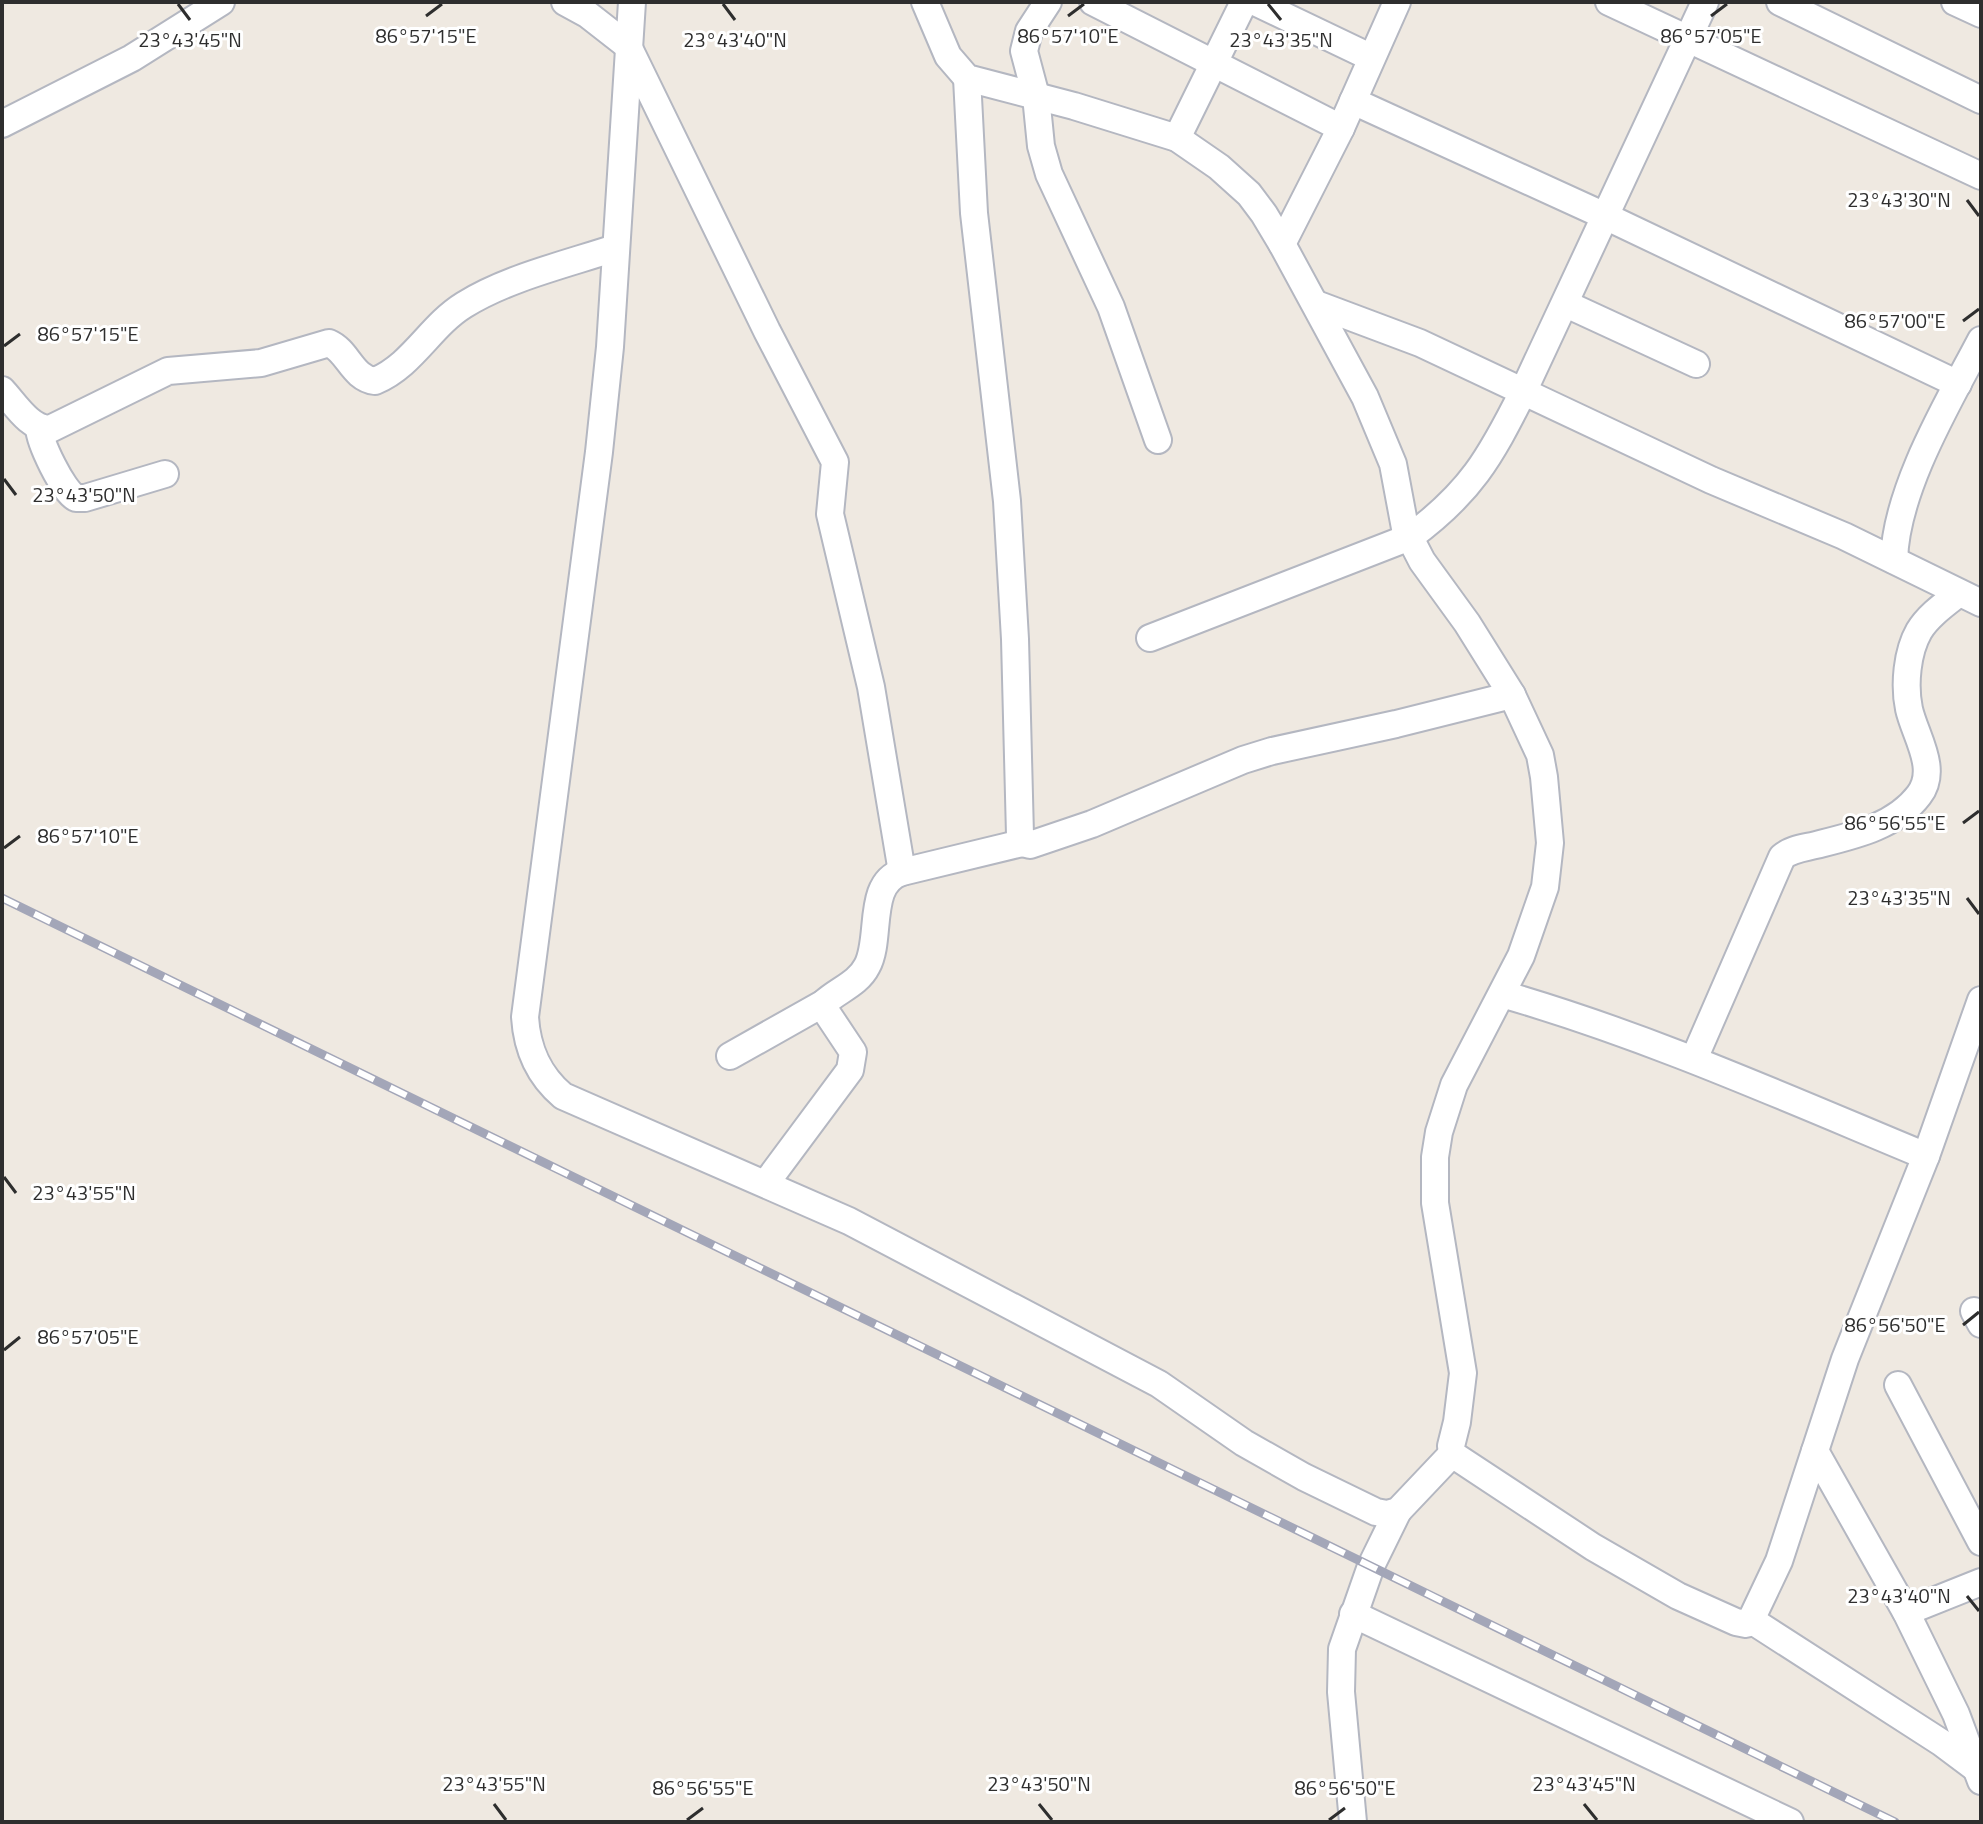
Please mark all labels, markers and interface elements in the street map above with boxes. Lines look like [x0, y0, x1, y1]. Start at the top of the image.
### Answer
text: 86°57'15"E [375, 20, 477, 51]
text: 86°57'10"E [1017, 20, 1119, 51]
text: 86°57'05"E [1660, 20, 1762, 51]
text: 23°43'45"N [138, 24, 242, 55]
text: 23°43'40"N [683, 24, 787, 55]
text: 23°43'35"N [1229, 24, 1333, 55]
text: 23°43'30"N [1847, 184, 1951, 215]
text: 86°57'00"E [1844, 305, 1946, 336]
text: 86°57'15"E [37, 318, 139, 349]
text: 23°43'50"N [32, 479, 136, 510]
text: 86°56'55"E [1844, 807, 1946, 838]
text: 86°57'10"E [37, 820, 139, 851]
text: 23°43'35"N [1847, 882, 1951, 913]
text: 23°43'55"N [32, 1177, 136, 1208]
text: 86°56'50"E [1844, 1309, 1946, 1340]
text: 86°57'05"E [37, 1321, 139, 1352]
text: 23°43'40"N [1847, 1580, 1951, 1611]
text: 23°43'55"N [442, 1768, 546, 1799]
text: 23°43'50"N [987, 1768, 1091, 1799]
text: 23°43'45"N [1532, 1768, 1636, 1799]
text: 86°56'55"E [652, 1772, 754, 1803]
text: 86°56'50"E [1294, 1772, 1396, 1803]

